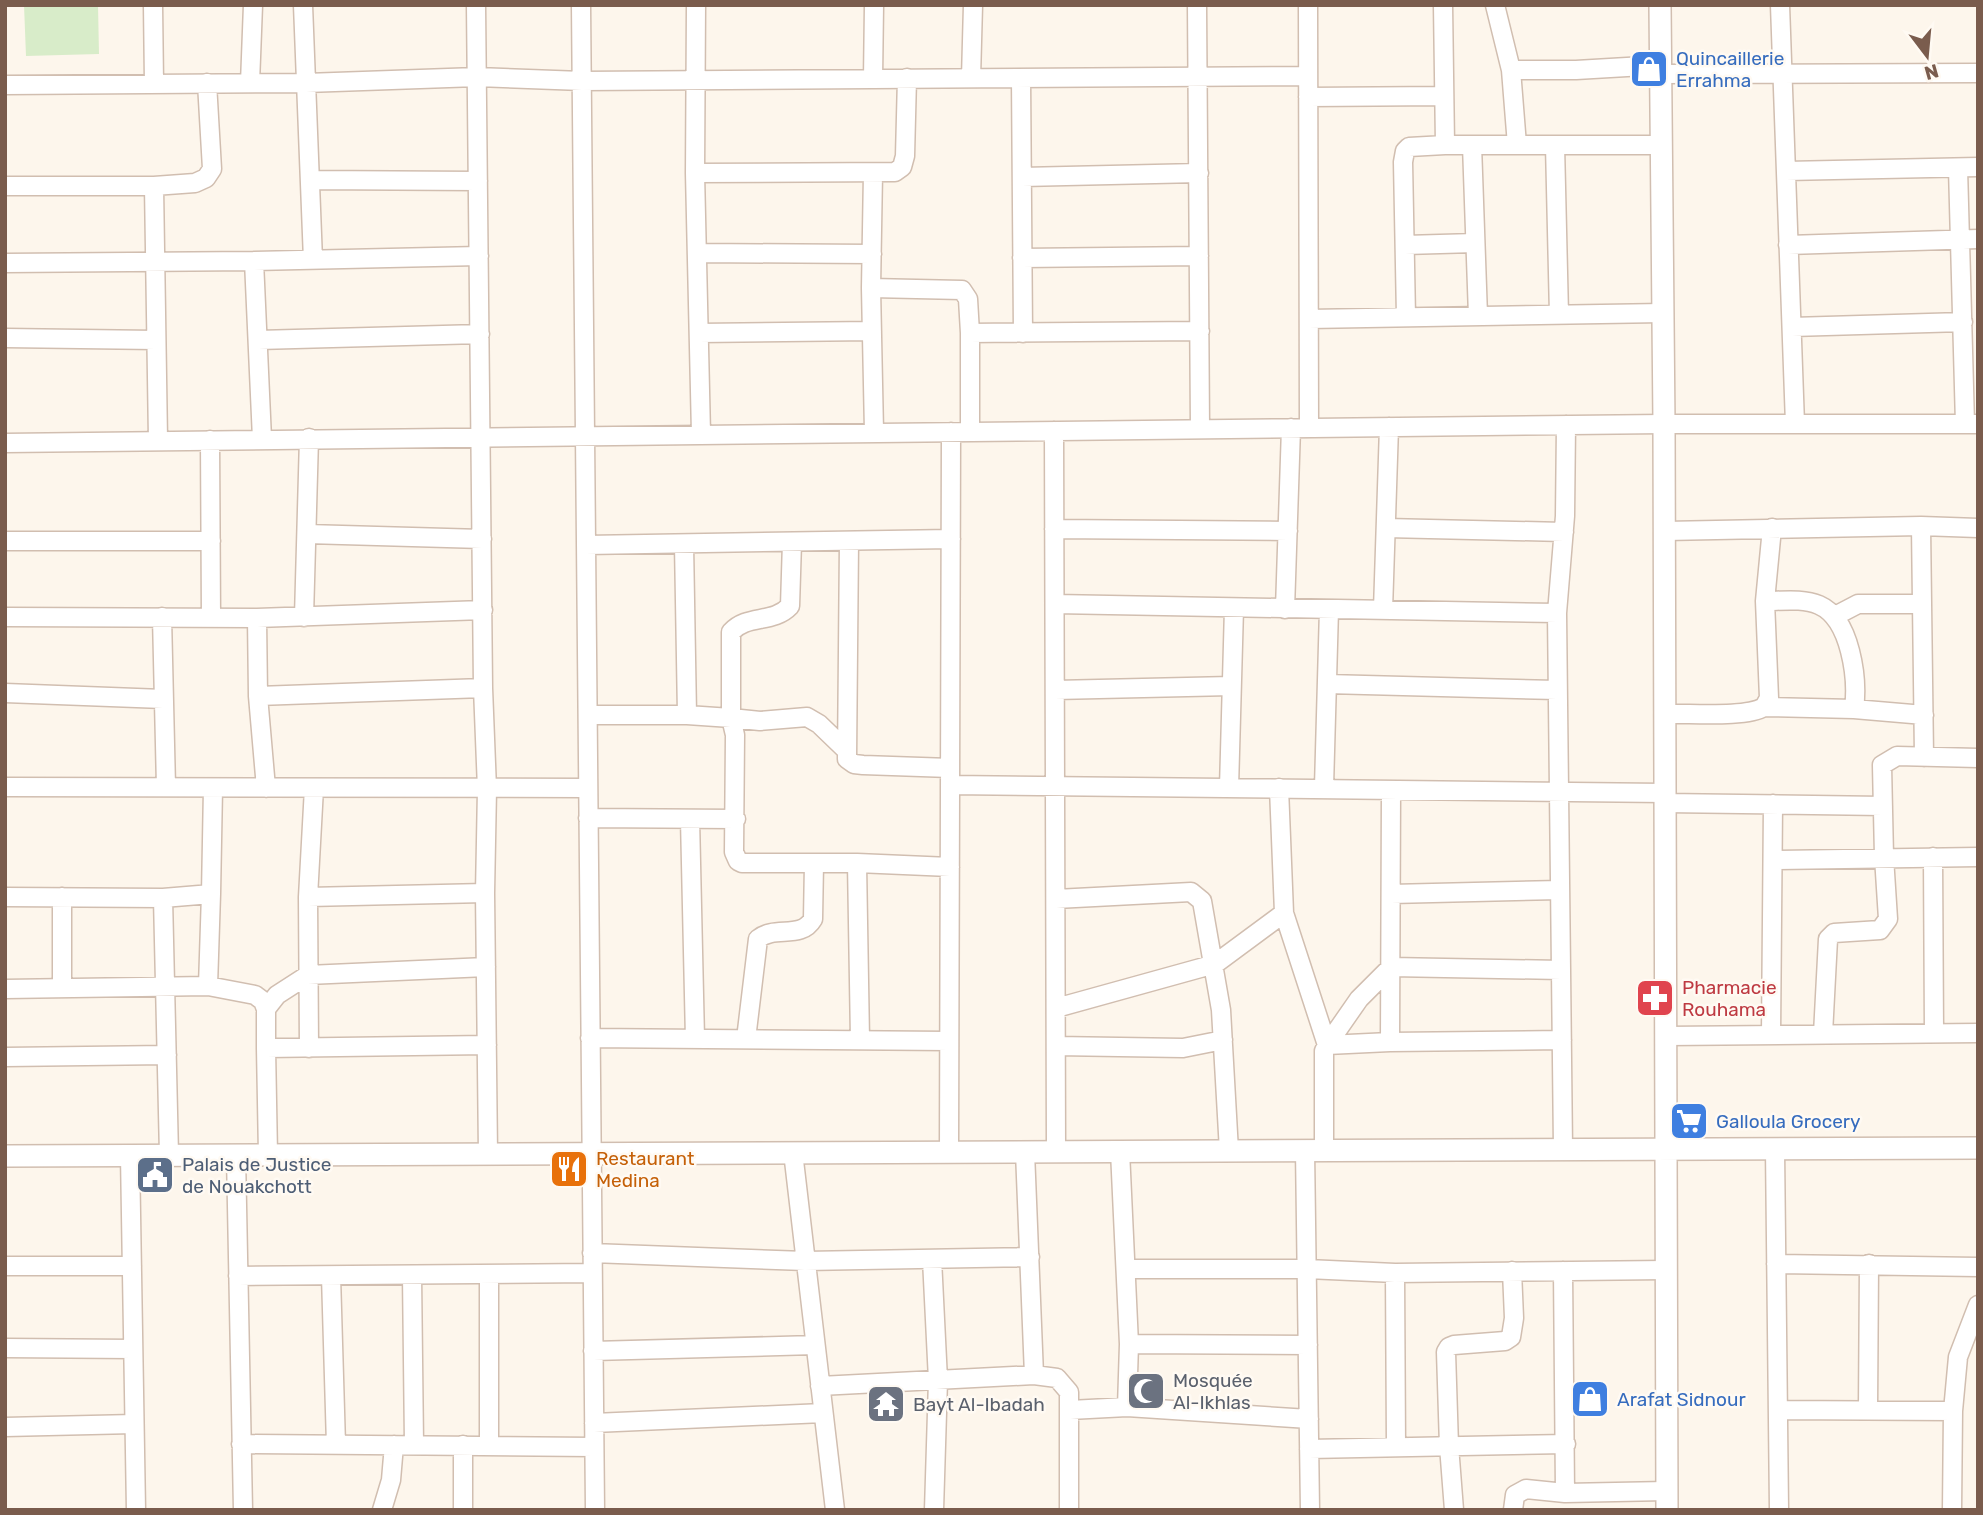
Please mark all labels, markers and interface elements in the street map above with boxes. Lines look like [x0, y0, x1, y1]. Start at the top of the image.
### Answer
north arrow [1892, 21, 1962, 91]
place label: Quincaillerie Errahma [1676, 47, 1784, 92]
shop icon: Quincaillerie Errahma [1628, 48, 1670, 90]
text: N [1922, 59, 1941, 85]
place label: Pharmacie Rouhama [1682, 976, 1777, 1021]
pharmacy icon: Pharmacie Rouhama [1634, 977, 1676, 1019]
supermarket icon: Galloula Grocery [1668, 1100, 1710, 1142]
place label: Galloula Grocery [1716, 1110, 1860, 1133]
place label: Restaurant Medina [596, 1147, 695, 1192]
restaurant icon: Restaurant Medina [548, 1148, 590, 1190]
place label: Palais de Justice de Nouakchott [182, 1153, 331, 1198]
public building icon: Palais de Justice de Nouakchott [134, 1154, 176, 1196]
place label: Mosquée Al-Ikhlas [1173, 1369, 1253, 1414]
mosque icon: Mosquée Al-Ikhlas [1125, 1370, 1167, 1412]
shop icon: Arafat Sidnour [1569, 1378, 1611, 1420]
temple icon: Bayt Al-Ibadah [865, 1383, 907, 1425]
place label: Arafat Sidnour [1617, 1388, 1746, 1411]
place label: Bayt Al-Ibadah [913, 1393, 1045, 1416]

